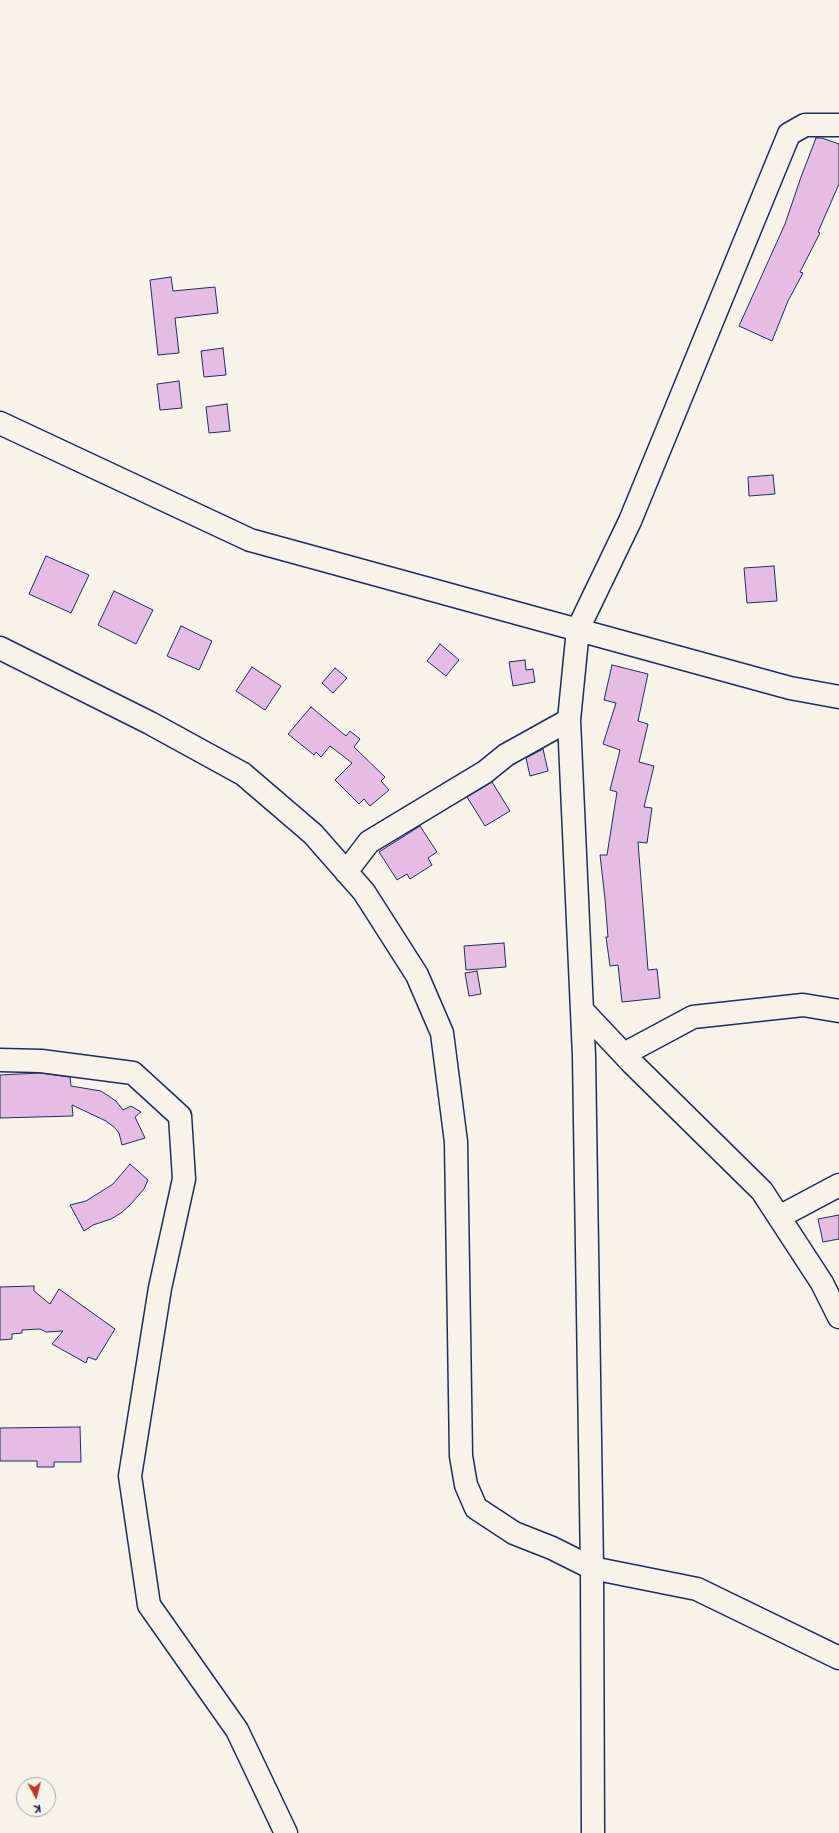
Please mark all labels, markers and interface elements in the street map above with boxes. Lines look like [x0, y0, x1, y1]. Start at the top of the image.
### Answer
north arrow [16, 1777, 56, 1817]
text: K [33, 1801, 42, 1816]

